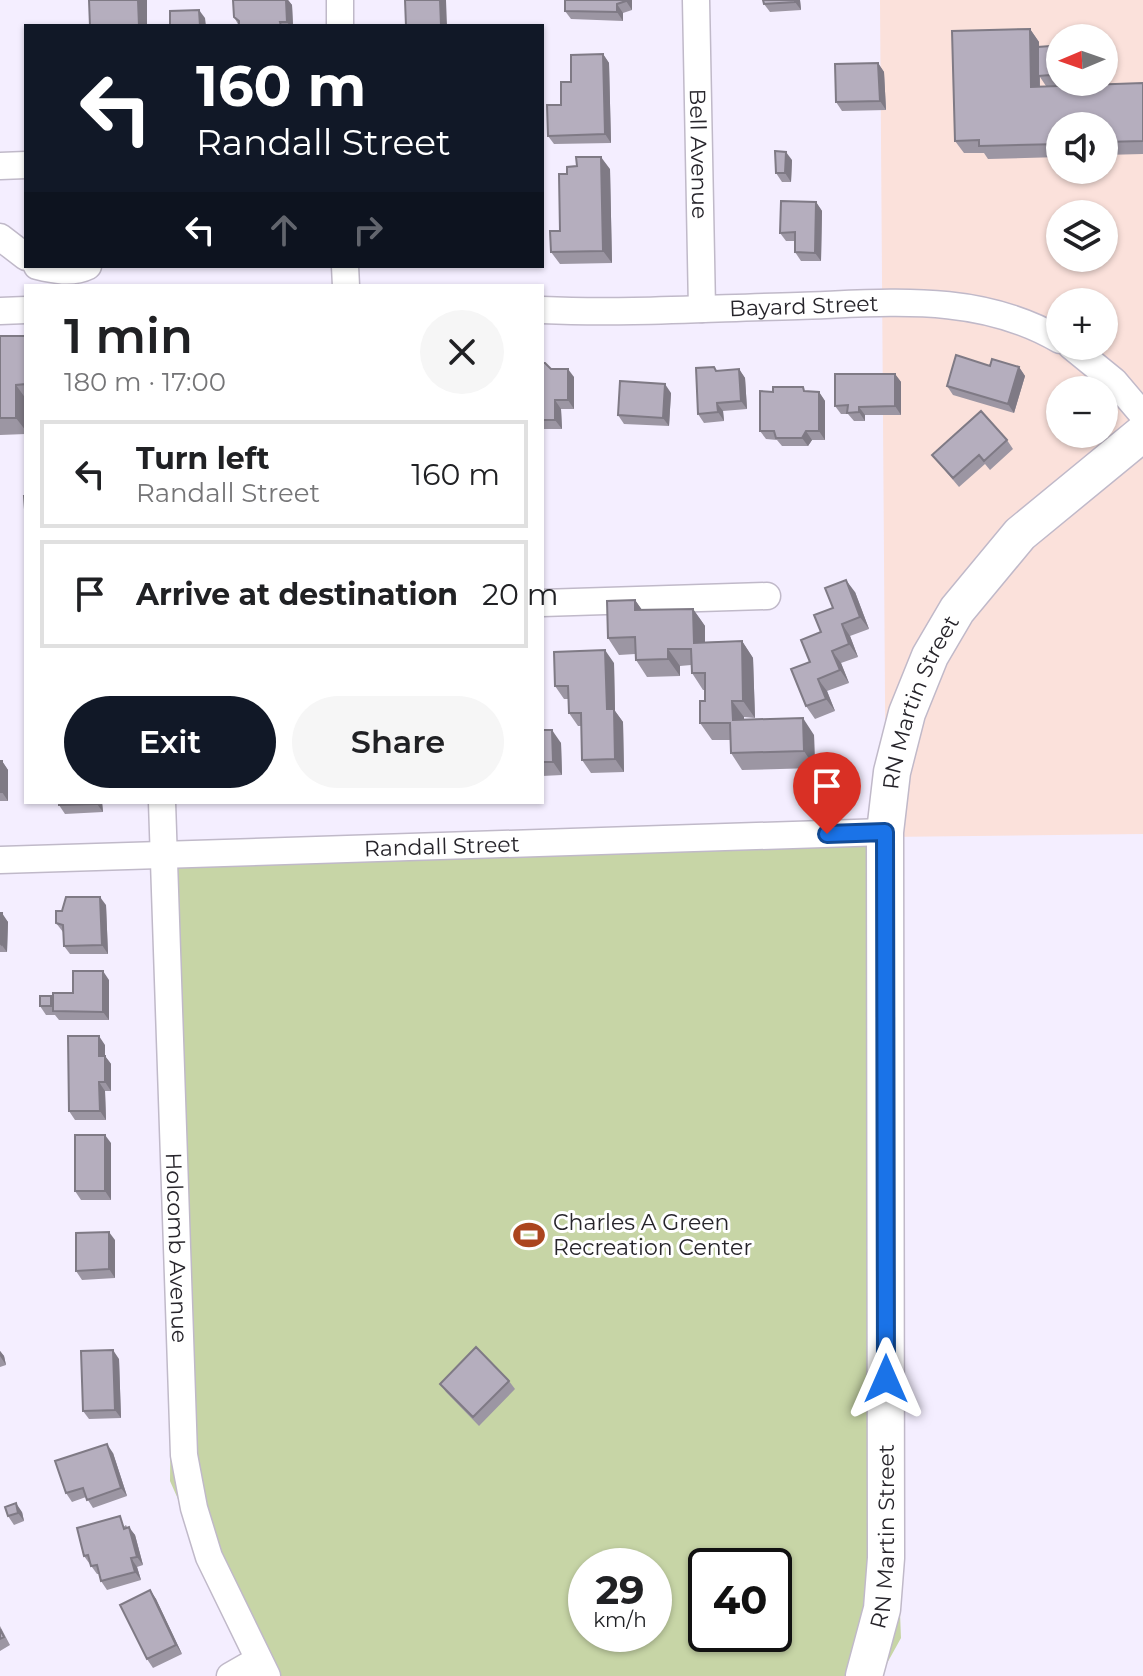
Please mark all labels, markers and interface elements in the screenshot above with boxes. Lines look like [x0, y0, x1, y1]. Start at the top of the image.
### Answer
north arrow [1046, 24, 1118, 96]
map controls [1046, 24, 1118, 448]
text: 160 m [196, 52, 366, 120]
icon: left [64, 56, 168, 160]
street label: Bell Avenue [684, 88, 714, 220]
button: sound [1046, 112, 1118, 184]
text: Randall Street [196, 120, 451, 164]
button: layers [1046, 200, 1118, 272]
icon: left [178, 208, 222, 252]
icon: ahead [262, 208, 306, 252]
icon: right [346, 208, 390, 252]
button: + [1046, 288, 1118, 360]
street label: Bayard Street [729, 289, 879, 322]
text: 1 min [64, 307, 193, 365]
button: close [420, 310, 504, 394]
text: 180 m · 17:00 [64, 366, 226, 398]
button: − [1046, 376, 1118, 448]
text: Turn left [136, 440, 269, 477]
icon: left [68, 452, 112, 496]
text: 160 m [411, 456, 500, 493]
text: Randall Street [136, 477, 320, 509]
icon: arrive [68, 572, 112, 616]
text: Arrive at destination [136, 576, 458, 613]
text: 20 m [482, 576, 559, 613]
street label: RN Martin Street [877, 610, 965, 791]
button: Exit [64, 696, 276, 788]
button: Share [292, 696, 504, 788]
pin [793, 752, 861, 834]
icon: arrive [805, 764, 849, 808]
street label: Randall Street [364, 830, 520, 862]
street label: Holcomb Avenue [160, 1152, 194, 1344]
place label: Charles A Green Recreation Center [553, 1209, 752, 1261]
sports icon: Charles A Green Recreation Center [512, 1218, 546, 1252]
position arrow [844, 1337, 928, 1421]
street label: RN Martin Street [864, 1444, 900, 1632]
speed limit sign: 40 [688, 1548, 792, 1652]
text: 29 [595, 1565, 645, 1614]
text: km/h [593, 1608, 647, 1632]

